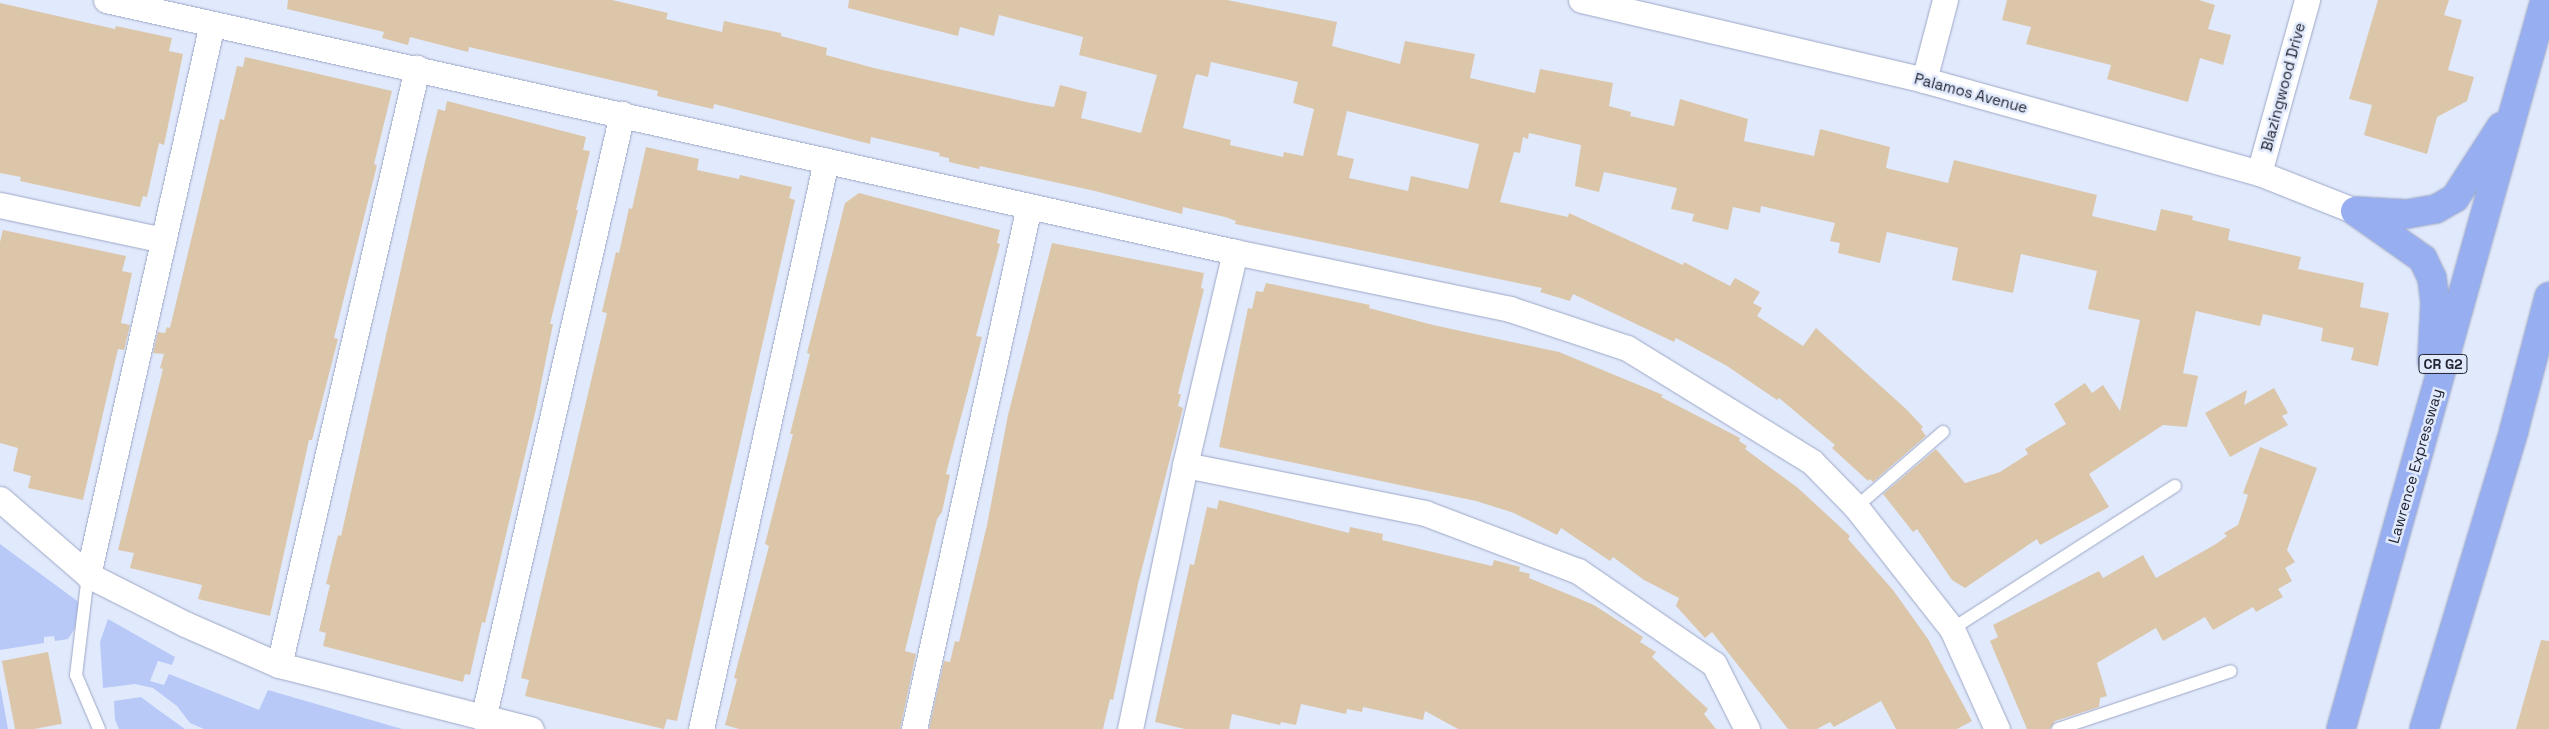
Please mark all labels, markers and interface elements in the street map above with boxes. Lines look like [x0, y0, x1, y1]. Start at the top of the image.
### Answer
street label: Blazingwood Drive [2257, 21, 2309, 153]
street label: Palamos Avenue [1912, 69, 2030, 117]
road number: CR G2 [2418, 352, 2468, 376]
street label: Lawrence Expressway [2384, 386, 2446, 546]

